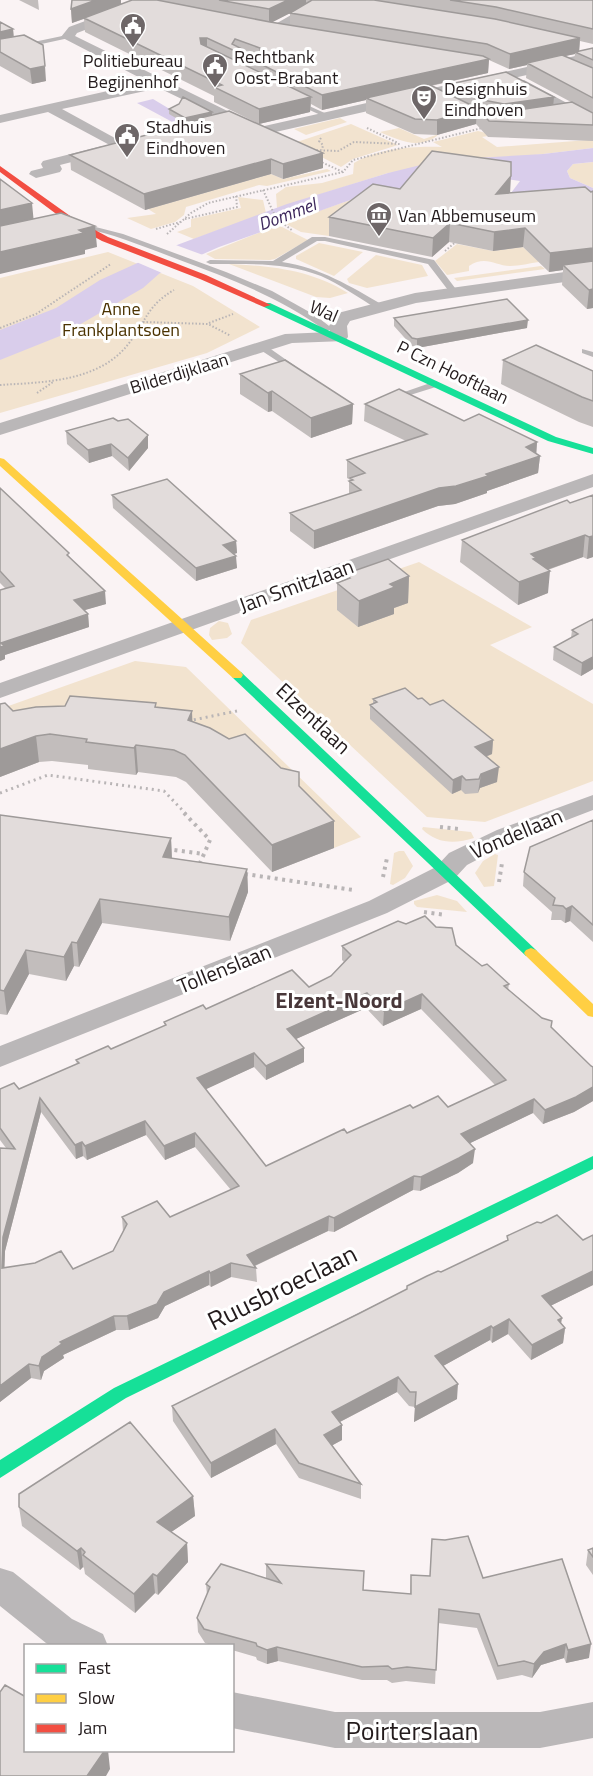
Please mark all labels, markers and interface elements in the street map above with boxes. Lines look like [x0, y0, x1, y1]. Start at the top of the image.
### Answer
public building icon: Politiebureau Begijnenhof [118, 11, 148, 49]
place label: Rechtbank Oost-Brabant [234, 43, 339, 91]
place label: Politiebureau Begijnenhof [83, 47, 183, 95]
public building icon: Rechtbank Oost-Brabant [200, 51, 230, 89]
place label: Designhuis Eindhoven [444, 75, 527, 123]
theatre icon: Designhuis Eindhoven [409, 83, 439, 121]
place label: Stadhuis Eindhoven [146, 113, 225, 161]
public building icon: Stadhuis Eindhoven [112, 121, 142, 159]
water label: Dommel [254, 190, 322, 237]
museum icon: Van Abbemuseum [364, 200, 394, 238]
place label: Van Abbemuseum [398, 202, 536, 229]
street label: Wal [305, 293, 343, 329]
park label: Anne Frankplantsoen [62, 295, 180, 343]
street label: P Czn Hooftlaan [393, 333, 513, 411]
street label: Bilderdijklaan [126, 345, 232, 401]
street label: Jan Smitzlaan [234, 549, 358, 621]
street label: Elzentlaan [269, 675, 359, 761]
street label: Vondellaan [465, 799, 567, 867]
street label: Tollenslaan [172, 935, 276, 1001]
district label: Elzent-Noord [275, 983, 403, 1017]
street label: Ruusbroeclaan [201, 1234, 363, 1340]
legend [24, 1644, 234, 1752]
text: Fast [78, 1654, 111, 1681]
text: Slow [78, 1684, 115, 1711]
street label: Poirterslaan [345, 1711, 479, 1750]
text: Jam [78, 1714, 107, 1741]

